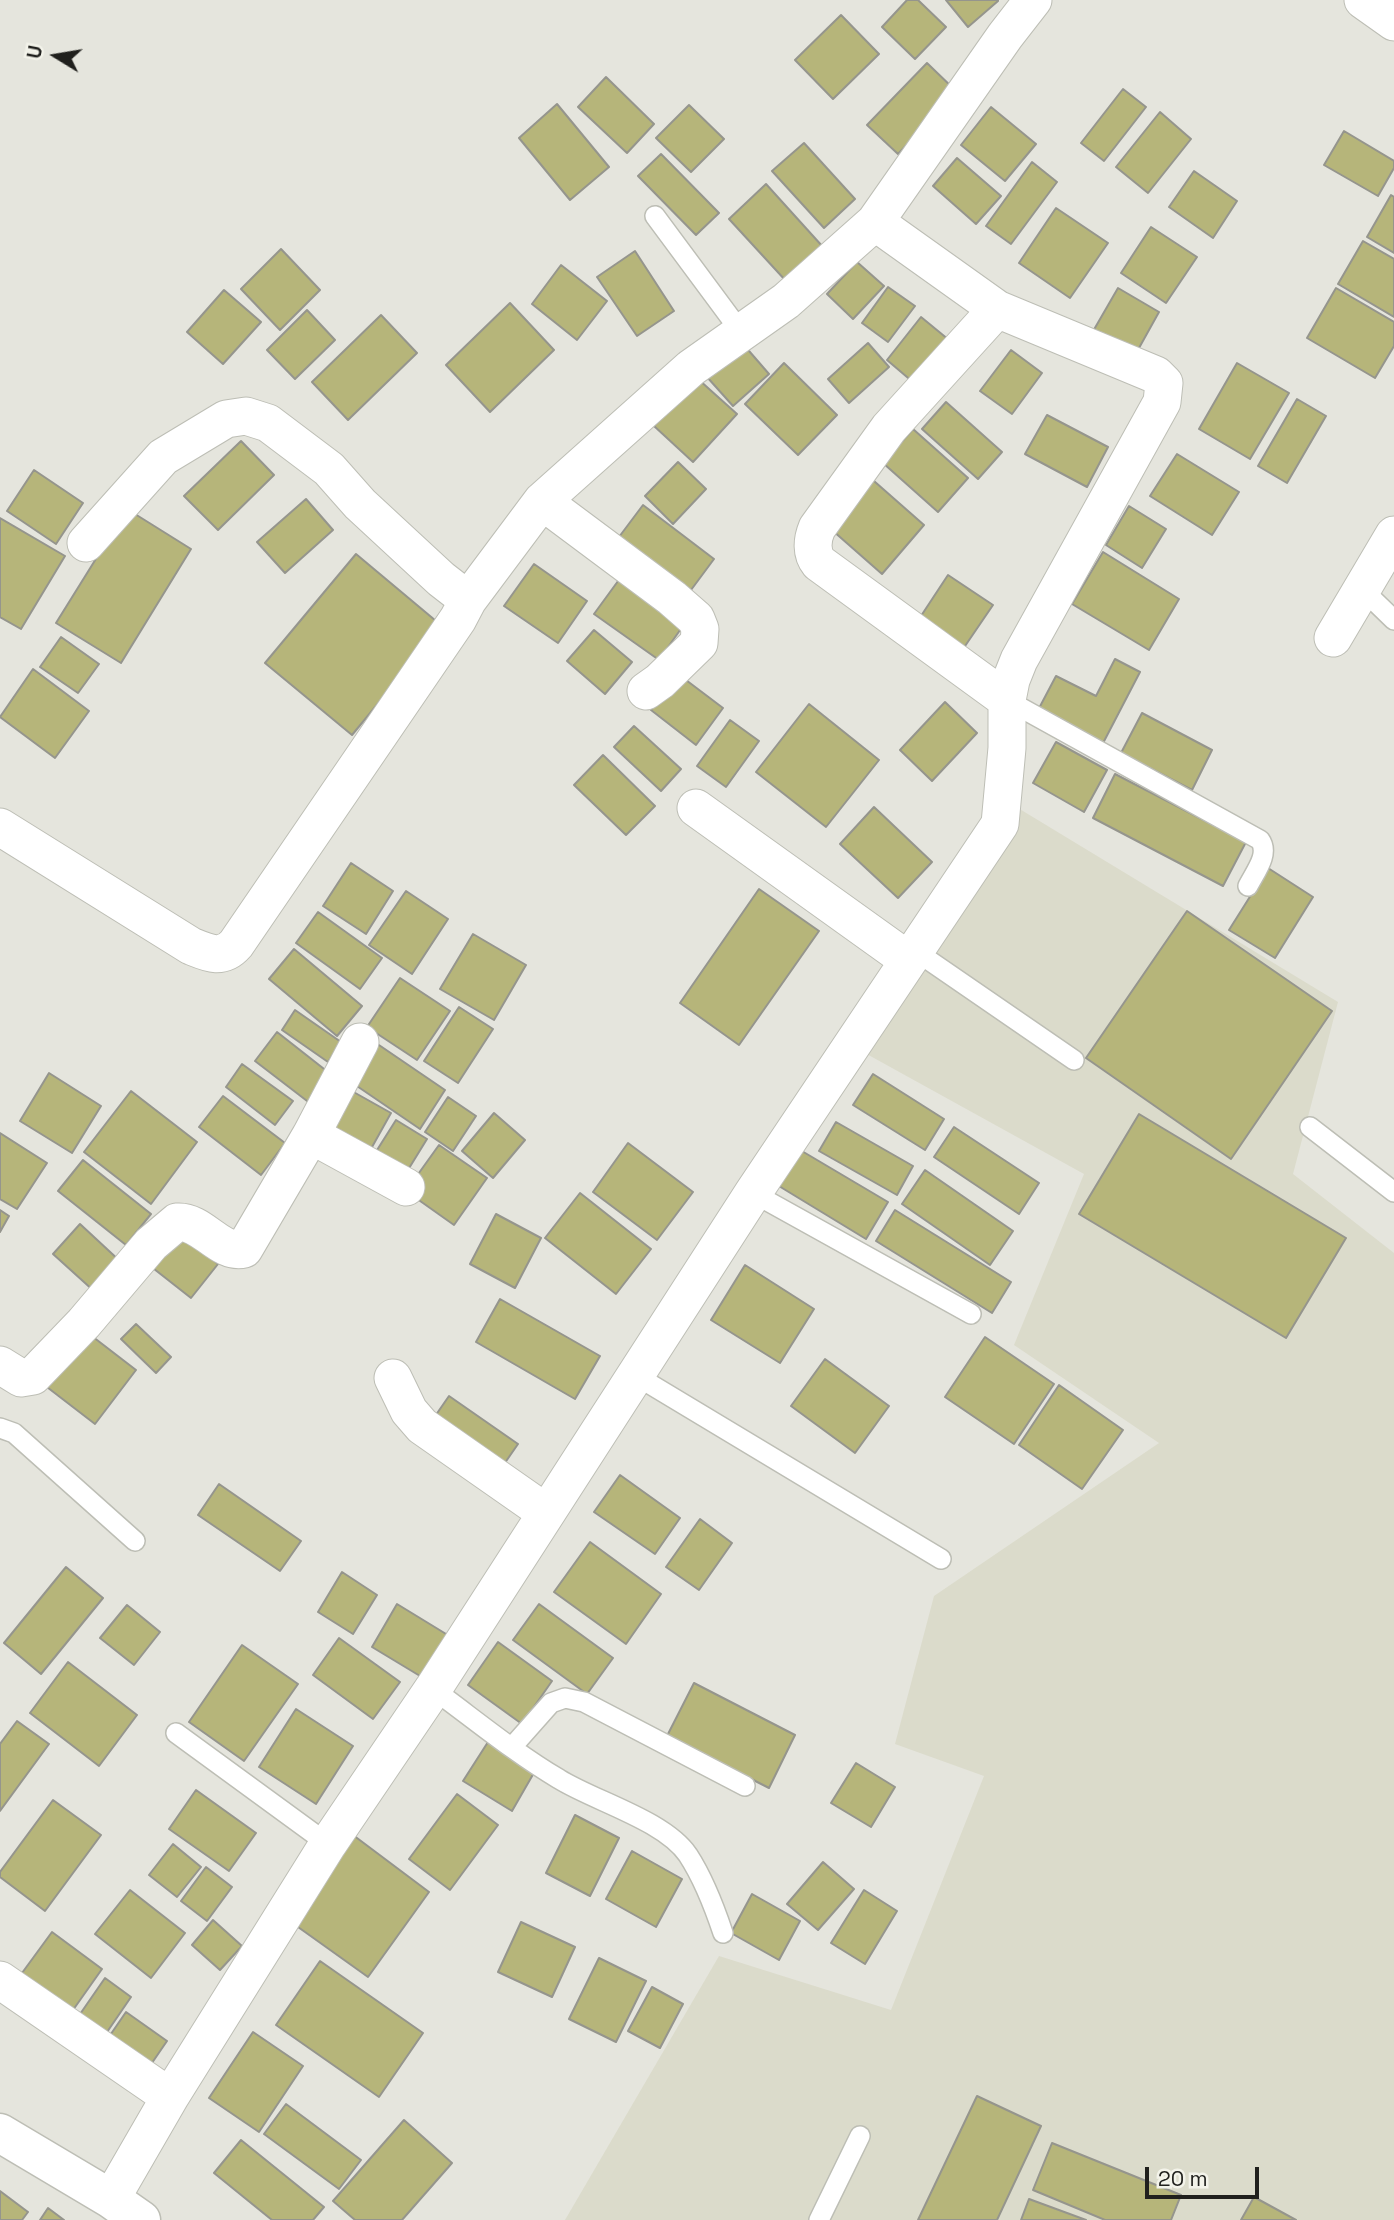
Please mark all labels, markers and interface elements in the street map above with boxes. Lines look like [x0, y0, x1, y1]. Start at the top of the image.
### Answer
north arrow [21, 21, 91, 91]
text: U [21, 43, 48, 61]
scale bar [1149, 2154, 1263, 2198]
text: 20 m [1158, 2165, 1208, 2192]

